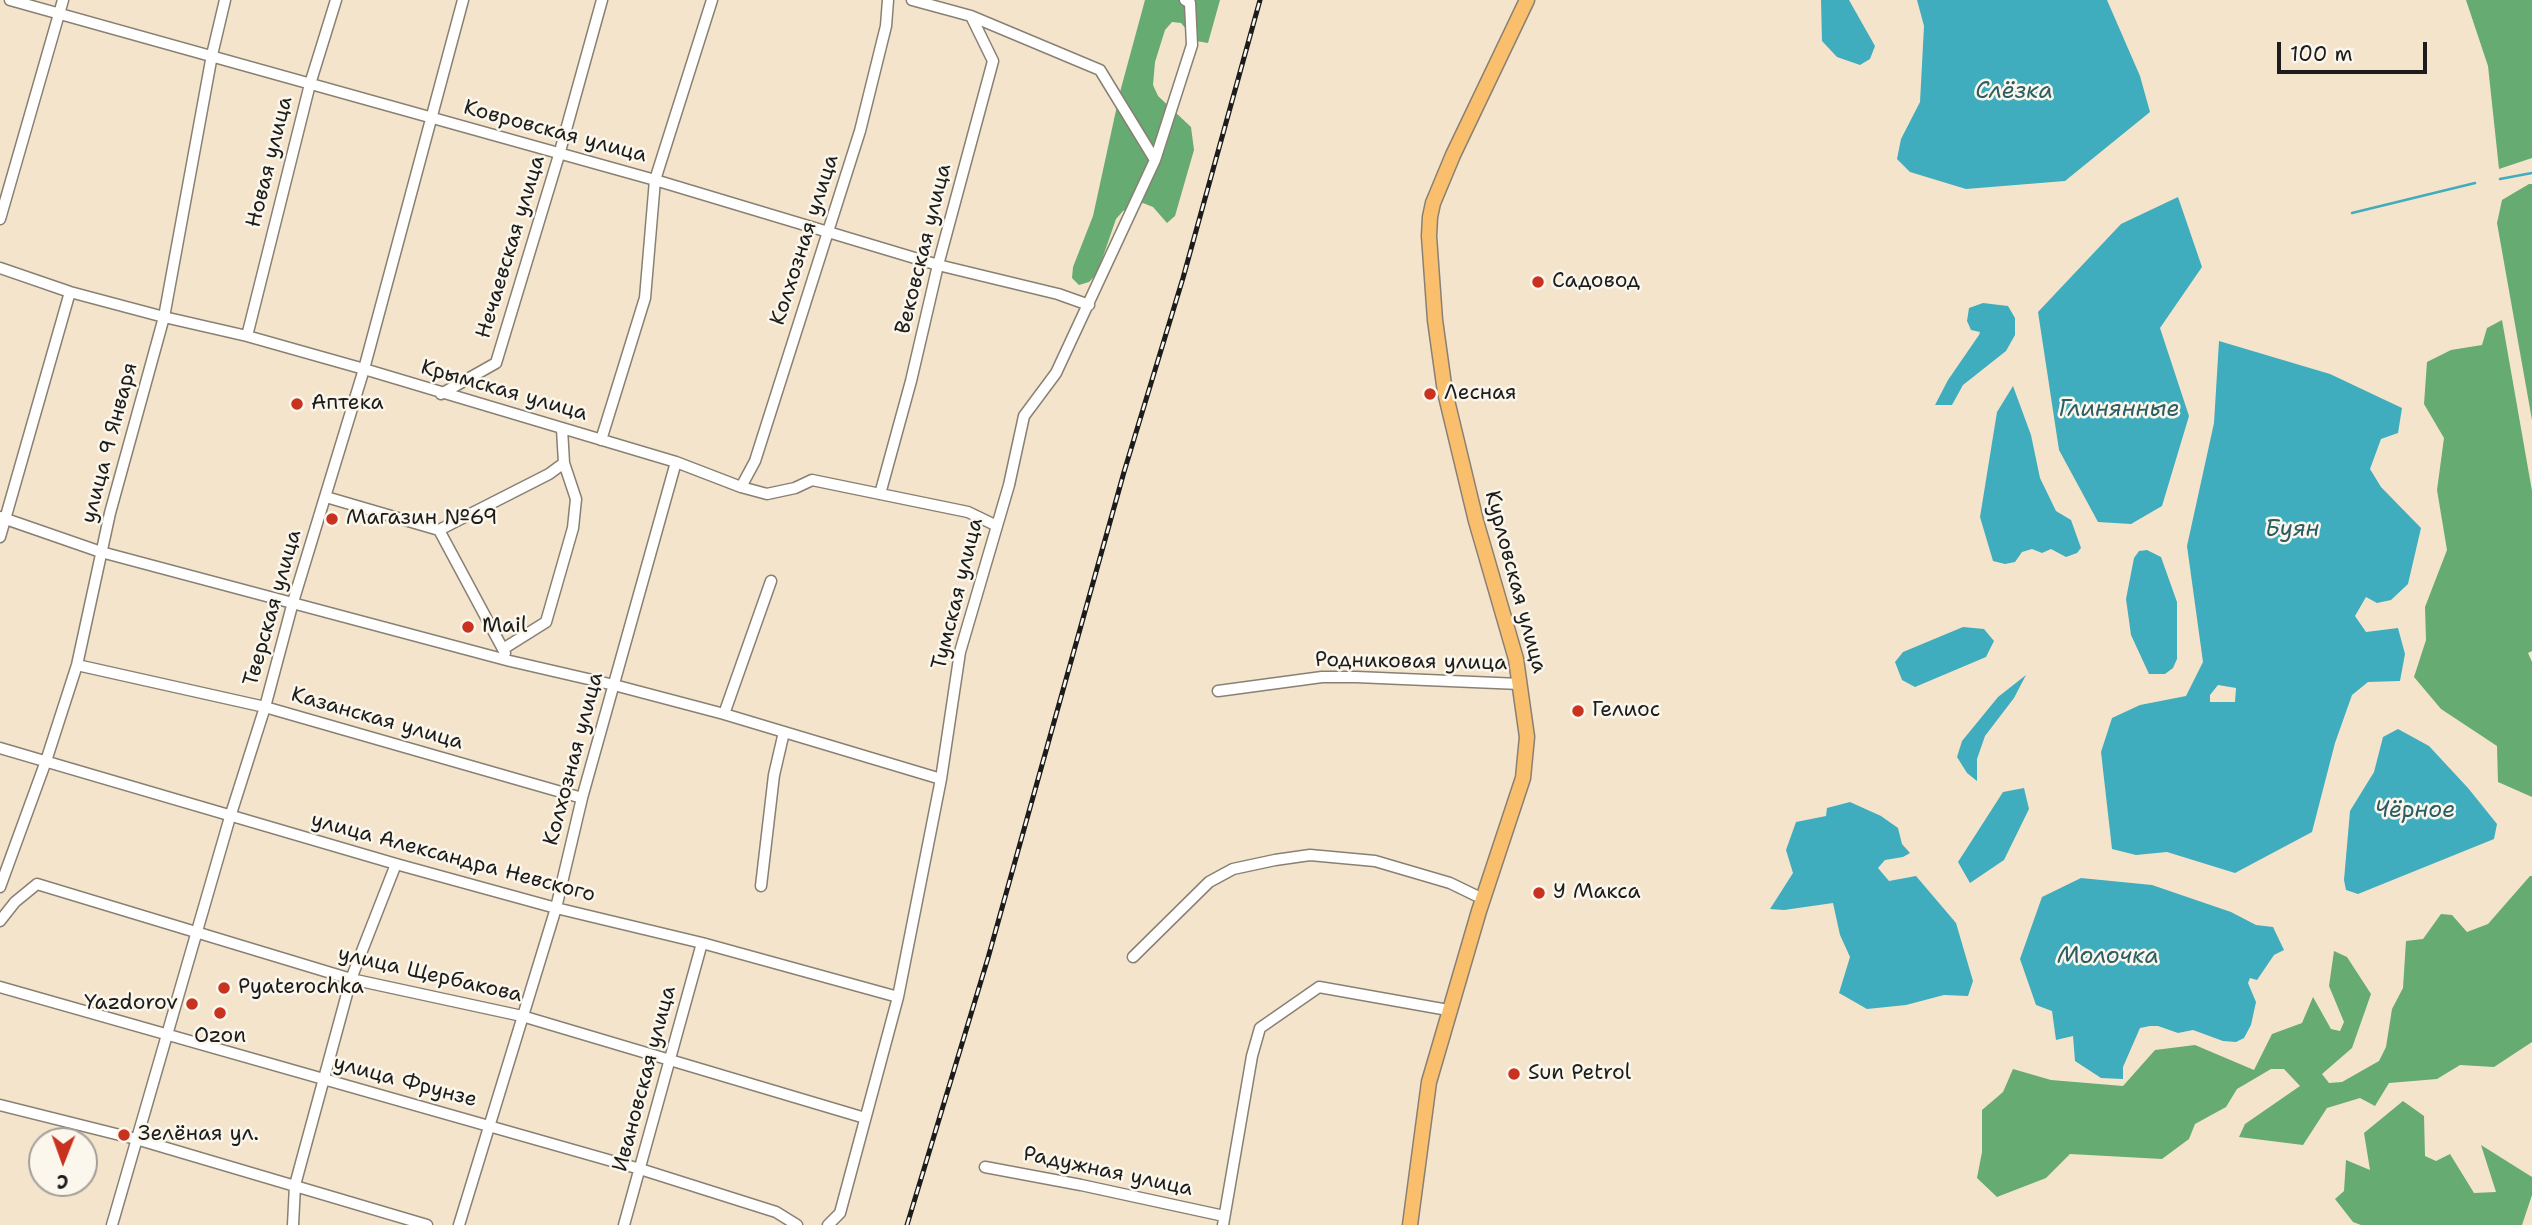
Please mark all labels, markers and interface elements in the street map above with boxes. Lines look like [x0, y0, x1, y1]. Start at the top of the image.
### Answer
scale bar [2280, 28, 2430, 72]
text: 100 m [2290, 40, 2353, 68]
water label: Слёзка [1975, 78, 2053, 106]
street label: Новая улица [242, 94, 298, 230]
street label: Ковровская улица [461, 95, 649, 169]
street label: Колхозная улица [766, 151, 844, 329]
street label: Нечаевская улица [471, 152, 551, 342]
street label: Вековская улица [891, 161, 957, 337]
place label: Садовод [1552, 269, 1640, 295]
marker: Садовод [1530, 274, 1546, 290]
street label: Крымская улица [418, 355, 590, 427]
street label: улица 9 Января [76, 360, 144, 526]
place label: Лесная [1444, 381, 1517, 407]
marker: Лесная [1422, 386, 1438, 402]
place label: Аптека [311, 391, 384, 417]
marker: Аптека [289, 396, 305, 412]
water label: Глинянные [2059, 396, 2179, 424]
street label: Курловская улица [1479, 488, 1551, 676]
place label: Магазин №69 [346, 506, 498, 532]
marker: Магазин №69 [324, 511, 340, 527]
street label: Тумская улица [927, 516, 989, 672]
water label: Буян [2265, 516, 2319, 544]
street label: Тверская улица [239, 527, 307, 689]
place label: Mail [482, 614, 527, 640]
marker: Mail [460, 619, 476, 635]
street label: Родниковая улица [1315, 648, 1507, 676]
street label: Колхозная улица [539, 670, 609, 848]
street label: Казанская улица [288, 682, 466, 756]
place label: Гелиос [1592, 698, 1660, 724]
marker: Гелиос [1570, 703, 1586, 719]
water label: Чёрное [2375, 797, 2455, 825]
street label: улица Александра Невского [308, 808, 598, 908]
place label: У Макса [1553, 880, 1641, 906]
marker: У Макса [1531, 885, 1547, 901]
street label: улица Щербакова [335, 942, 525, 1008]
water label: Молочка [2057, 943, 2159, 971]
place label: Pyaterochka [238, 975, 364, 1001]
marker: Pyaterochka [216, 980, 232, 996]
street label: Ивановская улица [608, 983, 682, 1175]
place label: Yazdorov [84, 991, 178, 1017]
marker: Yazdorov [184, 996, 200, 1012]
marker: Ozon [212, 1005, 228, 1021]
place label: Ozon [194, 1024, 246, 1050]
street label: улица Фрунзе [330, 1051, 480, 1113]
place label: Sun Petrol [1528, 1061, 1631, 1087]
marker: Sun Petrol [1506, 1066, 1522, 1082]
place label: Зелёная ул. [138, 1122, 259, 1148]
north arrow [28, 1127, 98, 1197]
marker: Зелёная ул. [116, 1127, 132, 1143]
street label: Радужная улица [1021, 1142, 1195, 1202]
text: С [57, 1169, 69, 1194]

